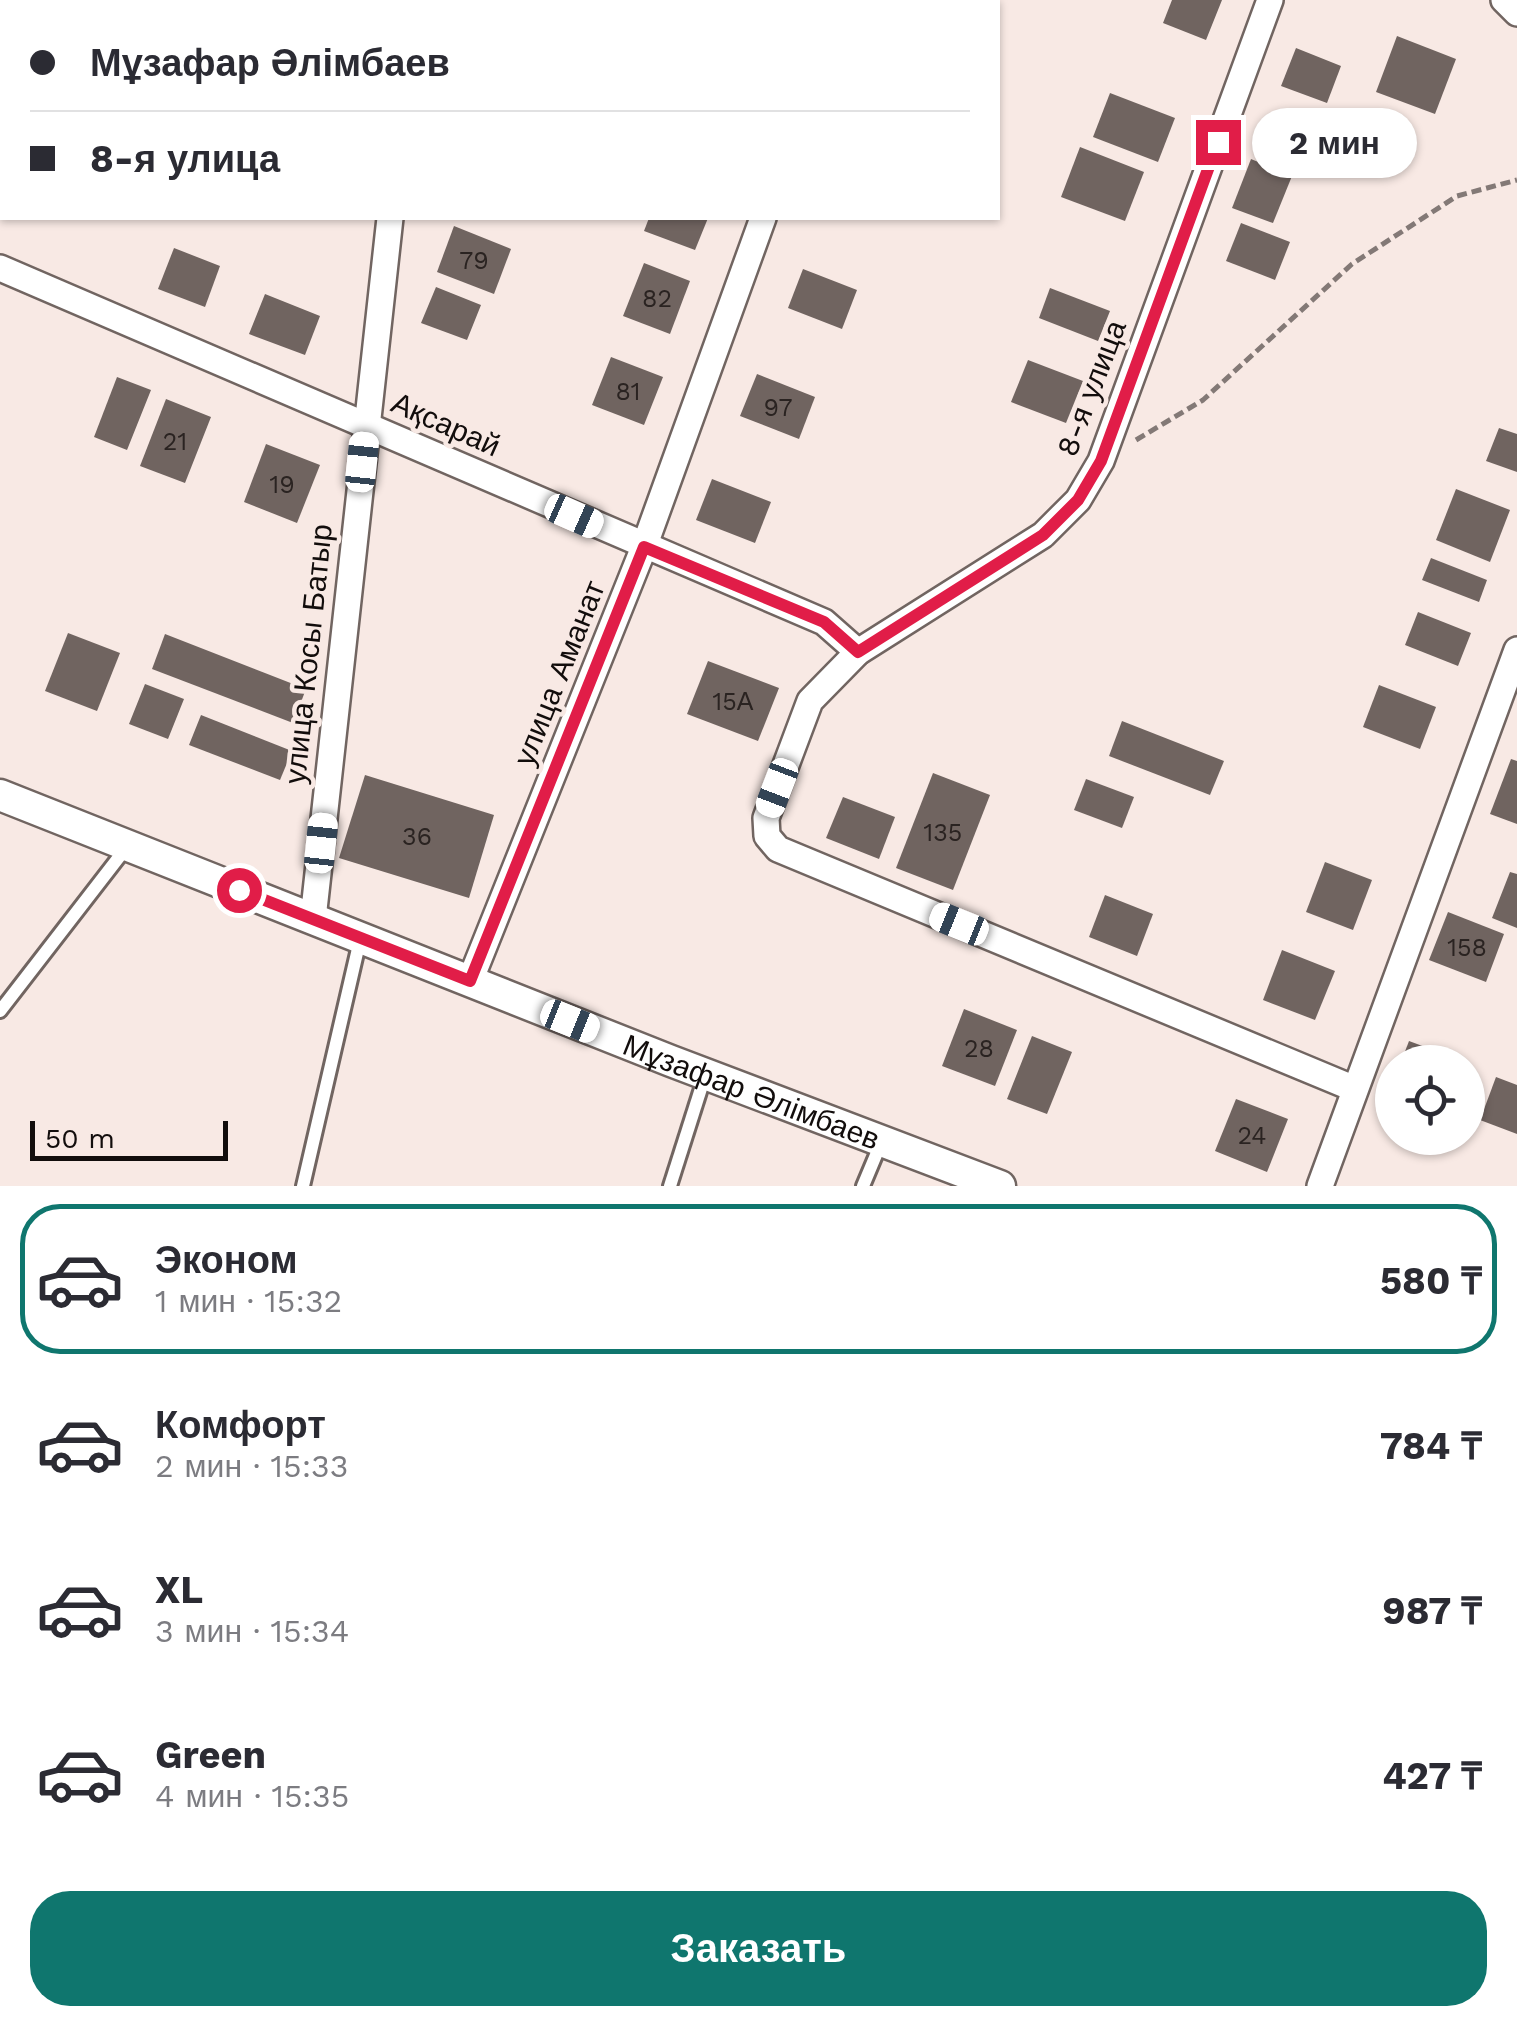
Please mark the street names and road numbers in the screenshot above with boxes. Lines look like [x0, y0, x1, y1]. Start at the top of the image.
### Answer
street label: 8-я улица [1049, 315, 1133, 461]
street label: Ақсарай [386, 385, 506, 463]
street label: улица Косы Батыр [277, 522, 339, 786]
street label: улица Аманат [506, 575, 612, 771]
street label: Мұзафар Әлімбаев [618, 1026, 885, 1156]

